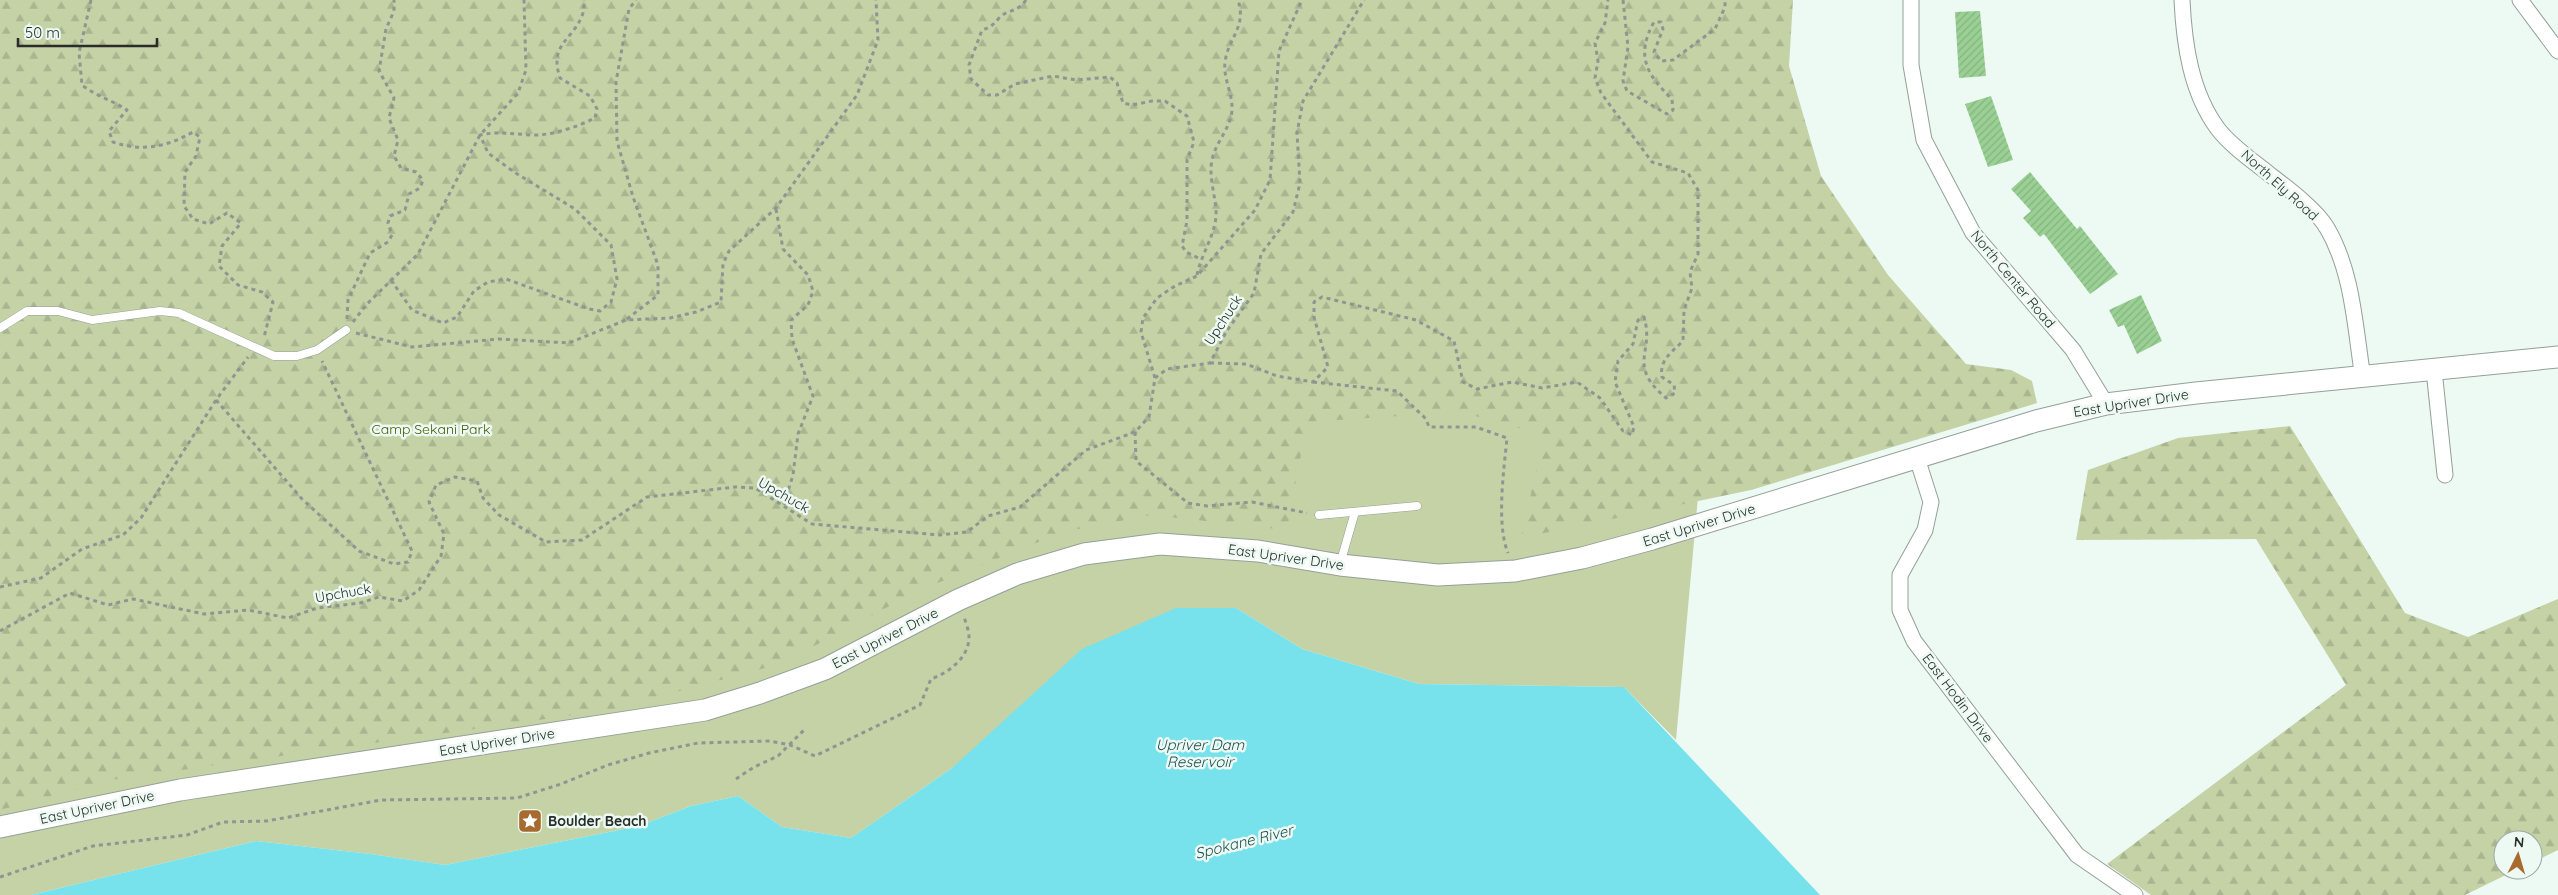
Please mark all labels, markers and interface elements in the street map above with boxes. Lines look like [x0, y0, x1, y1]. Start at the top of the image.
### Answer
scale bar [18, 15, 156, 47]
text: 50 m [25, 23, 60, 42]
street label: North Ely Road [2238, 146, 2322, 224]
street label: North Center Road [1967, 226, 2059, 332]
street label: Upchuck [1200, 291, 1246, 349]
street label: East Upriver Drive [2072, 385, 2190, 421]
park label: Camp Sekani Park [372, 420, 490, 438]
street label: Upchuck [755, 473, 813, 517]
street label: East Upriver Drive [1641, 499, 1757, 551]
street label: East Upriver Drive [1227, 540, 1345, 574]
street label: Upchuck [314, 579, 372, 607]
street label: East Upriver Drive [829, 603, 941, 672]
street label: East Hodin Drive [1919, 650, 1997, 746]
street label: East Upriver Drive [438, 724, 556, 760]
water label: Upriver Dam Reservoir [1156, 735, 1245, 771]
street label: East Upriver Drive [38, 786, 156, 828]
place icon: Boulder Beach [517, 808, 543, 834]
place label: Boulder Beach [548, 812, 647, 830]
water label: Spokane River [1193, 820, 1297, 863]
north arrow [2493, 830, 2543, 880]
text: N [2513, 833, 2525, 851]

